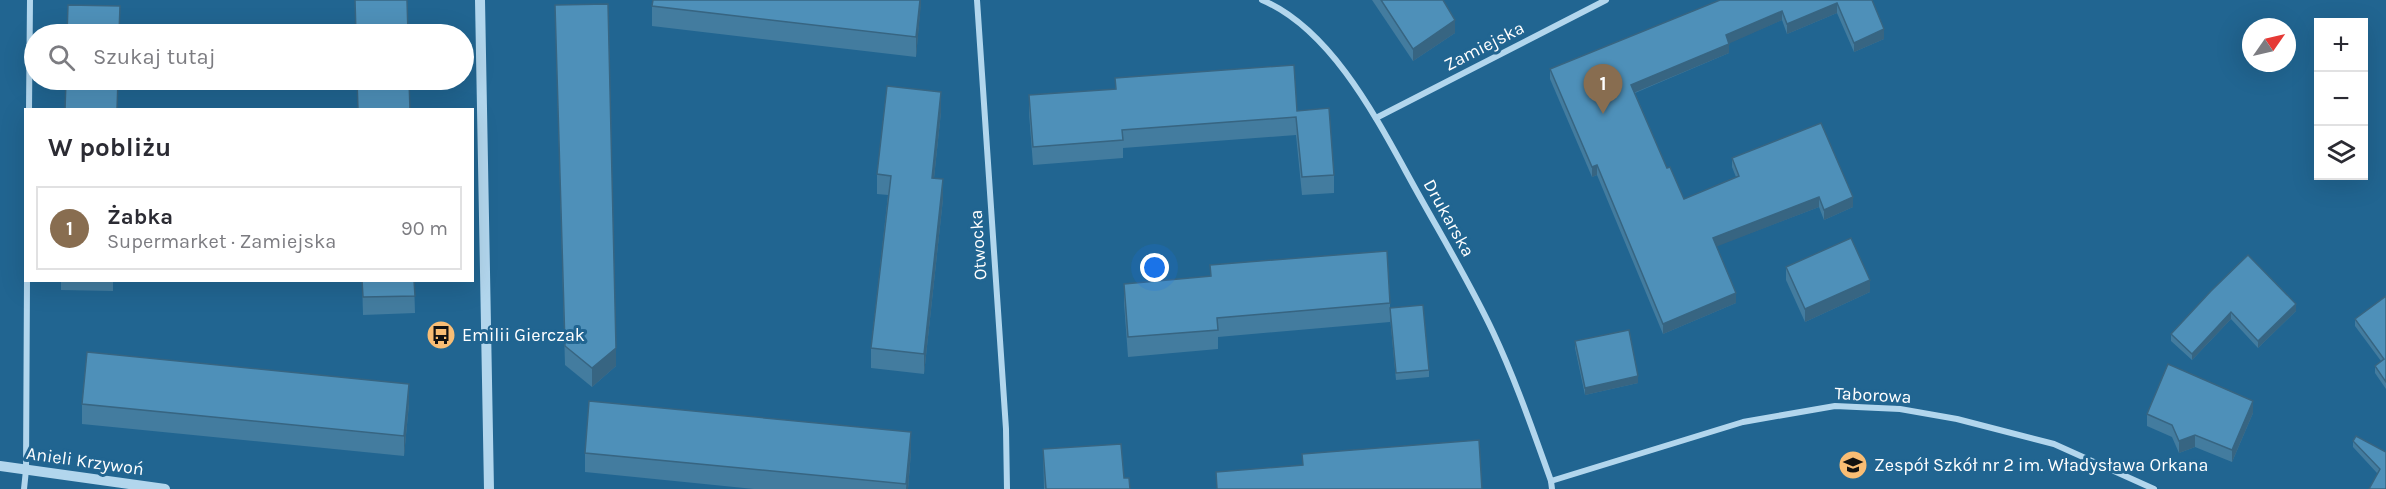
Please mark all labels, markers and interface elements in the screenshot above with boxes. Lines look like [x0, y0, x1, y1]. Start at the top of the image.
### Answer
street label: Zamiejska [1440, 16, 1528, 76]
north arrow [2242, 18, 2296, 72]
map controls [2314, 18, 2368, 180]
button: + [2314, 18, 2368, 72]
search box [24, 24, 474, 90]
icon: search [45, 41, 78, 74]
text: Szukaj tutaj [93, 44, 216, 70]
pin: 1 [1584, 64, 1622, 114]
button: − [2314, 72, 2368, 126]
button: layers [2314, 126, 2368, 180]
text: W pobliżu [48, 132, 171, 163]
street label: Drukarska [1419, 175, 1479, 261]
text: Żabka [107, 204, 173, 230]
street label: Otwocka [965, 209, 991, 281]
text: 1 [66, 217, 73, 240]
text: 90 m [401, 217, 448, 240]
text: Supermarket · Zamiejska [107, 230, 336, 253]
your location [1140, 253, 1169, 282]
bus stop icon: Emilii Gierczak [425, 319, 457, 351]
place label: Emilii Gierczak [462, 324, 585, 346]
street label: Taborowa [1834, 382, 1912, 408]
street label: Anieli Krzywoń [25, 442, 145, 480]
school or university icon: Zespół Szkół nr 2 im. Władysława Orkana [1837, 449, 1869, 481]
place label: Zespół Szkół nr 2 im. Władysława Orkana [1874, 454, 2208, 476]

